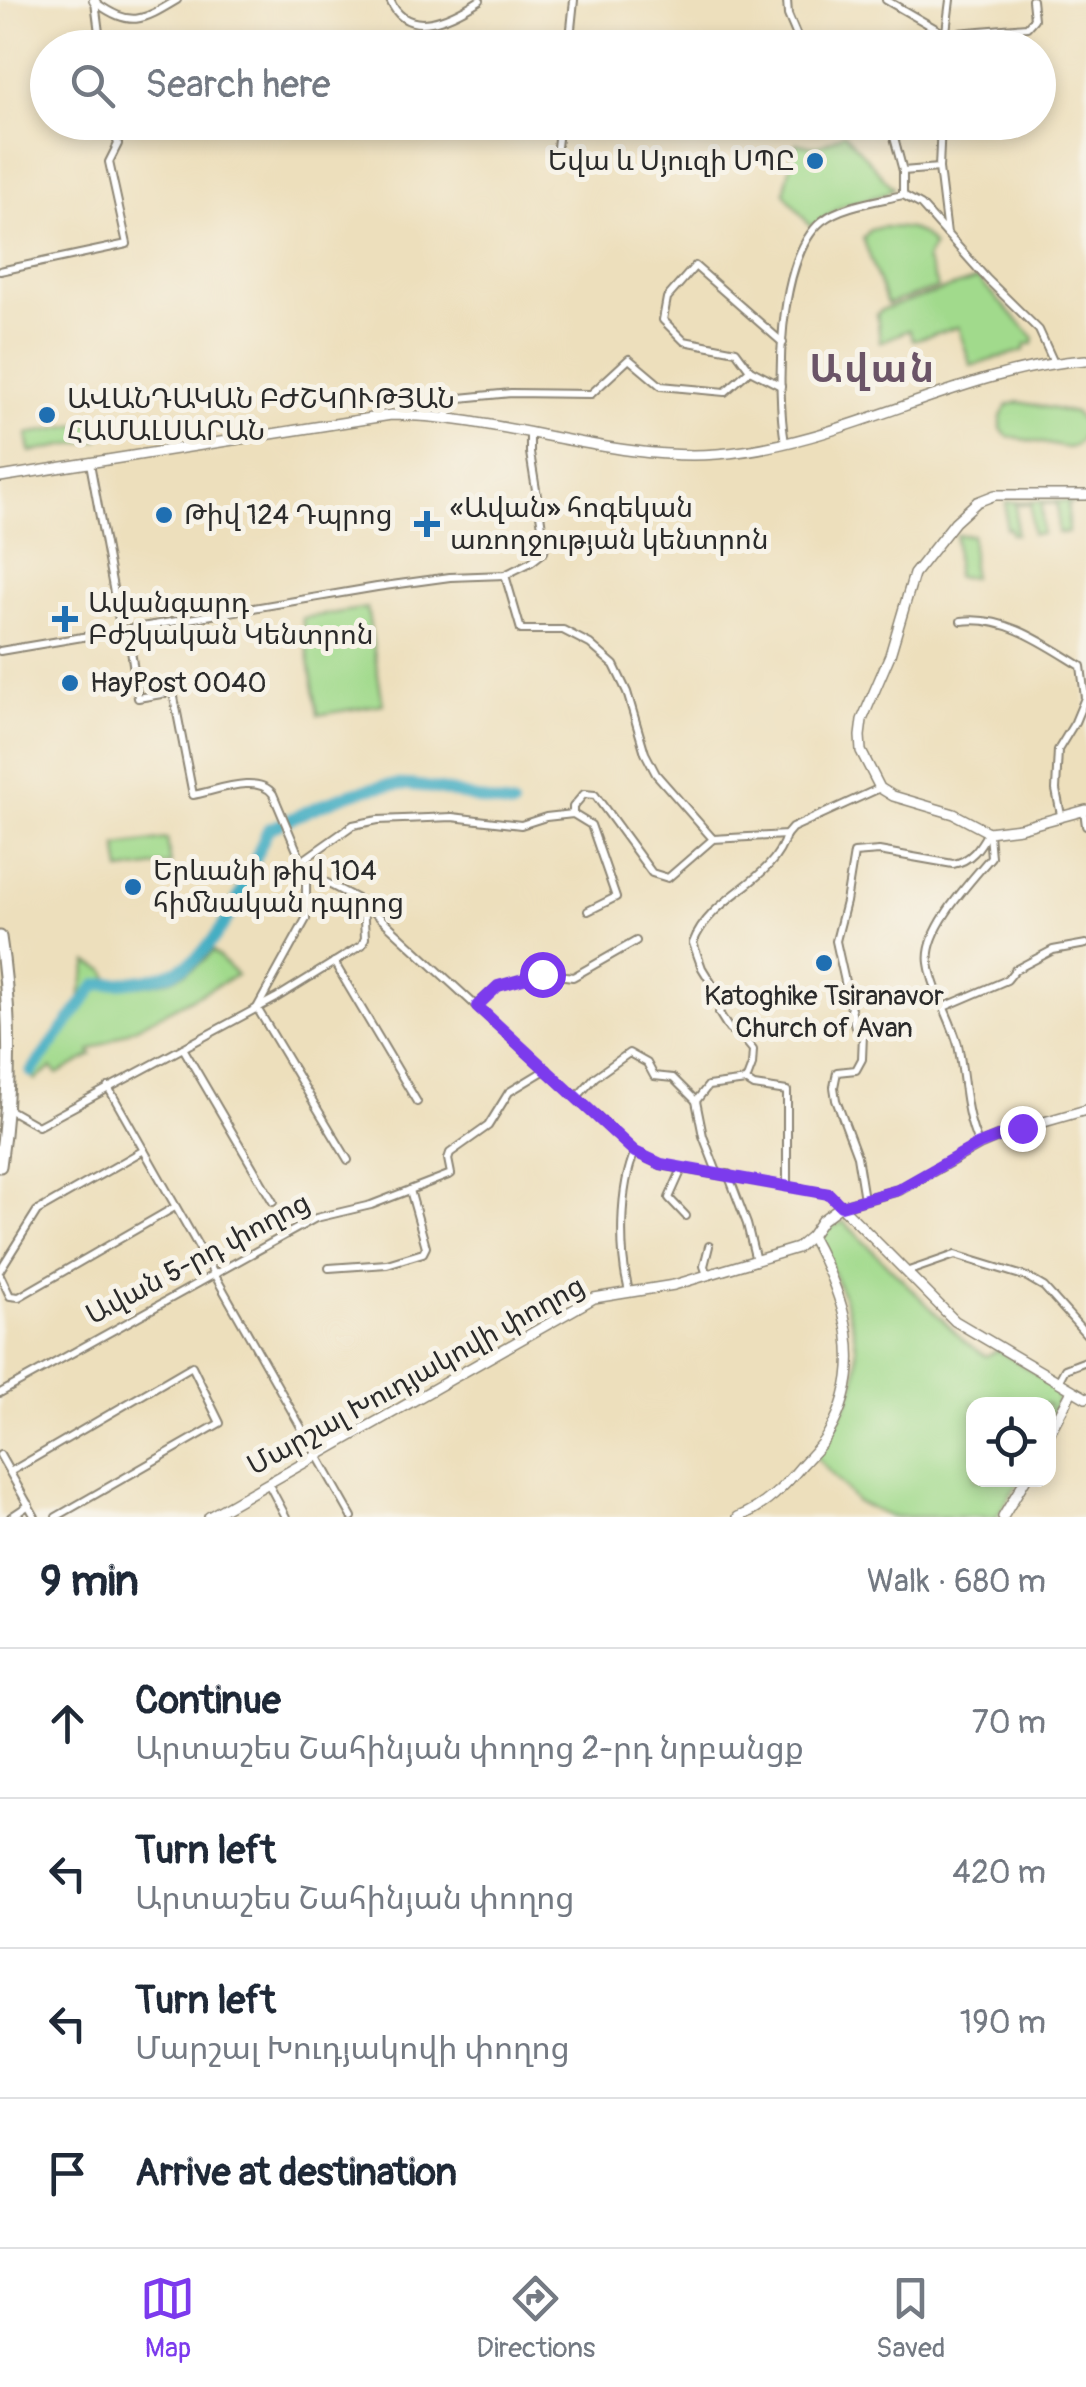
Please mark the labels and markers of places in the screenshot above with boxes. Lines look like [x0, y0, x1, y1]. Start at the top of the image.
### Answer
place label: Եվա և Սյուզի ՍՊԸ [548, 144, 795, 179]
marker: Եվա և Սյուզի ՍՊԸ [804, 150, 826, 172]
place label: ԱՎԱՆԴԱԿԱՆ ԲԺՇԿՈՒԹՅԱՆ ՀԱՄԱԼՍԱՐԱՆ [67, 382, 455, 449]
marker: ԱՎԱՆԴԱԿԱՆ ԲԺՇԿՈՒԹՅԱՆ ՀԱՄԱԼՍԱՐԱՆ [36, 404, 58, 426]
place label: «Ավան» հոգեկան առողջության կենտրոն [450, 491, 768, 558]
place label: Թիվ 124 Դպրոց [184, 498, 393, 533]
marker: Թիվ 124 Դպրոց [153, 504, 175, 526]
marker: «Ավան» հոգեկան առողջության կենտրոն [414, 511, 440, 537]
place label: Ավանգարդ Բժշկական Կենտրոն [88, 586, 374, 653]
marker: Ավանգարդ Բժշկական Կենտրոն [52, 606, 78, 632]
place label: HayPost 0040 [90, 666, 267, 701]
marker: HayPost 0040 [59, 672, 81, 694]
place label: Երևանի թիվ 104 հիմնական դպրոց [153, 854, 404, 921]
marker: Երևանի թիվ 104 հիմնական դպրոց [122, 876, 144, 898]
marker: Katoghike Tsiranavor Church of Avan [813, 952, 835, 974]
place label: Katoghike Tsiranavor Church of Avan [704, 979, 944, 1046]

